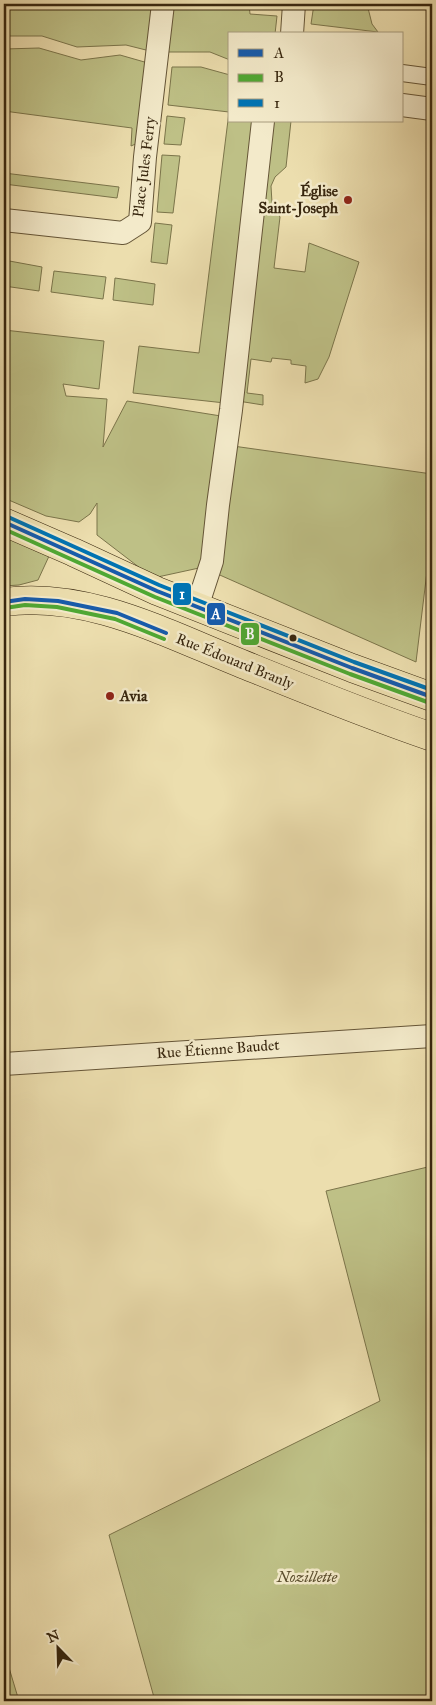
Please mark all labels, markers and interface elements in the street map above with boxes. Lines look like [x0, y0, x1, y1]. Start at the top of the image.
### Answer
legend [228, 32, 404, 122]
text: A [273, 44, 284, 62]
text: B [274, 68, 284, 86]
text: 1 [274, 94, 280, 112]
street label: Place Jules Ferry [129, 115, 160, 219]
place label: Église Saint-Joseph [259, 181, 339, 218]
marker: Église Saint-Joseph [342, 194, 354, 206]
line badge: 1 [172, 582, 192, 606]
text: 1 [179, 586, 185, 603]
line badge: A [206, 602, 226, 626]
text: A [210, 606, 221, 623]
line badge: B [240, 622, 260, 646]
street label: Rue Édouard Branly [174, 629, 296, 693]
unlabelled marker [288, 633, 298, 643]
place label: Avia [119, 687, 148, 705]
marker: Avia [104, 690, 116, 702]
street label: Rue Étienne Baudet [156, 1035, 281, 1062]
park label: Nozillette [276, 1568, 337, 1586]
north arrow [32, 1622, 82, 1672]
text: N [44, 1626, 62, 1647]

